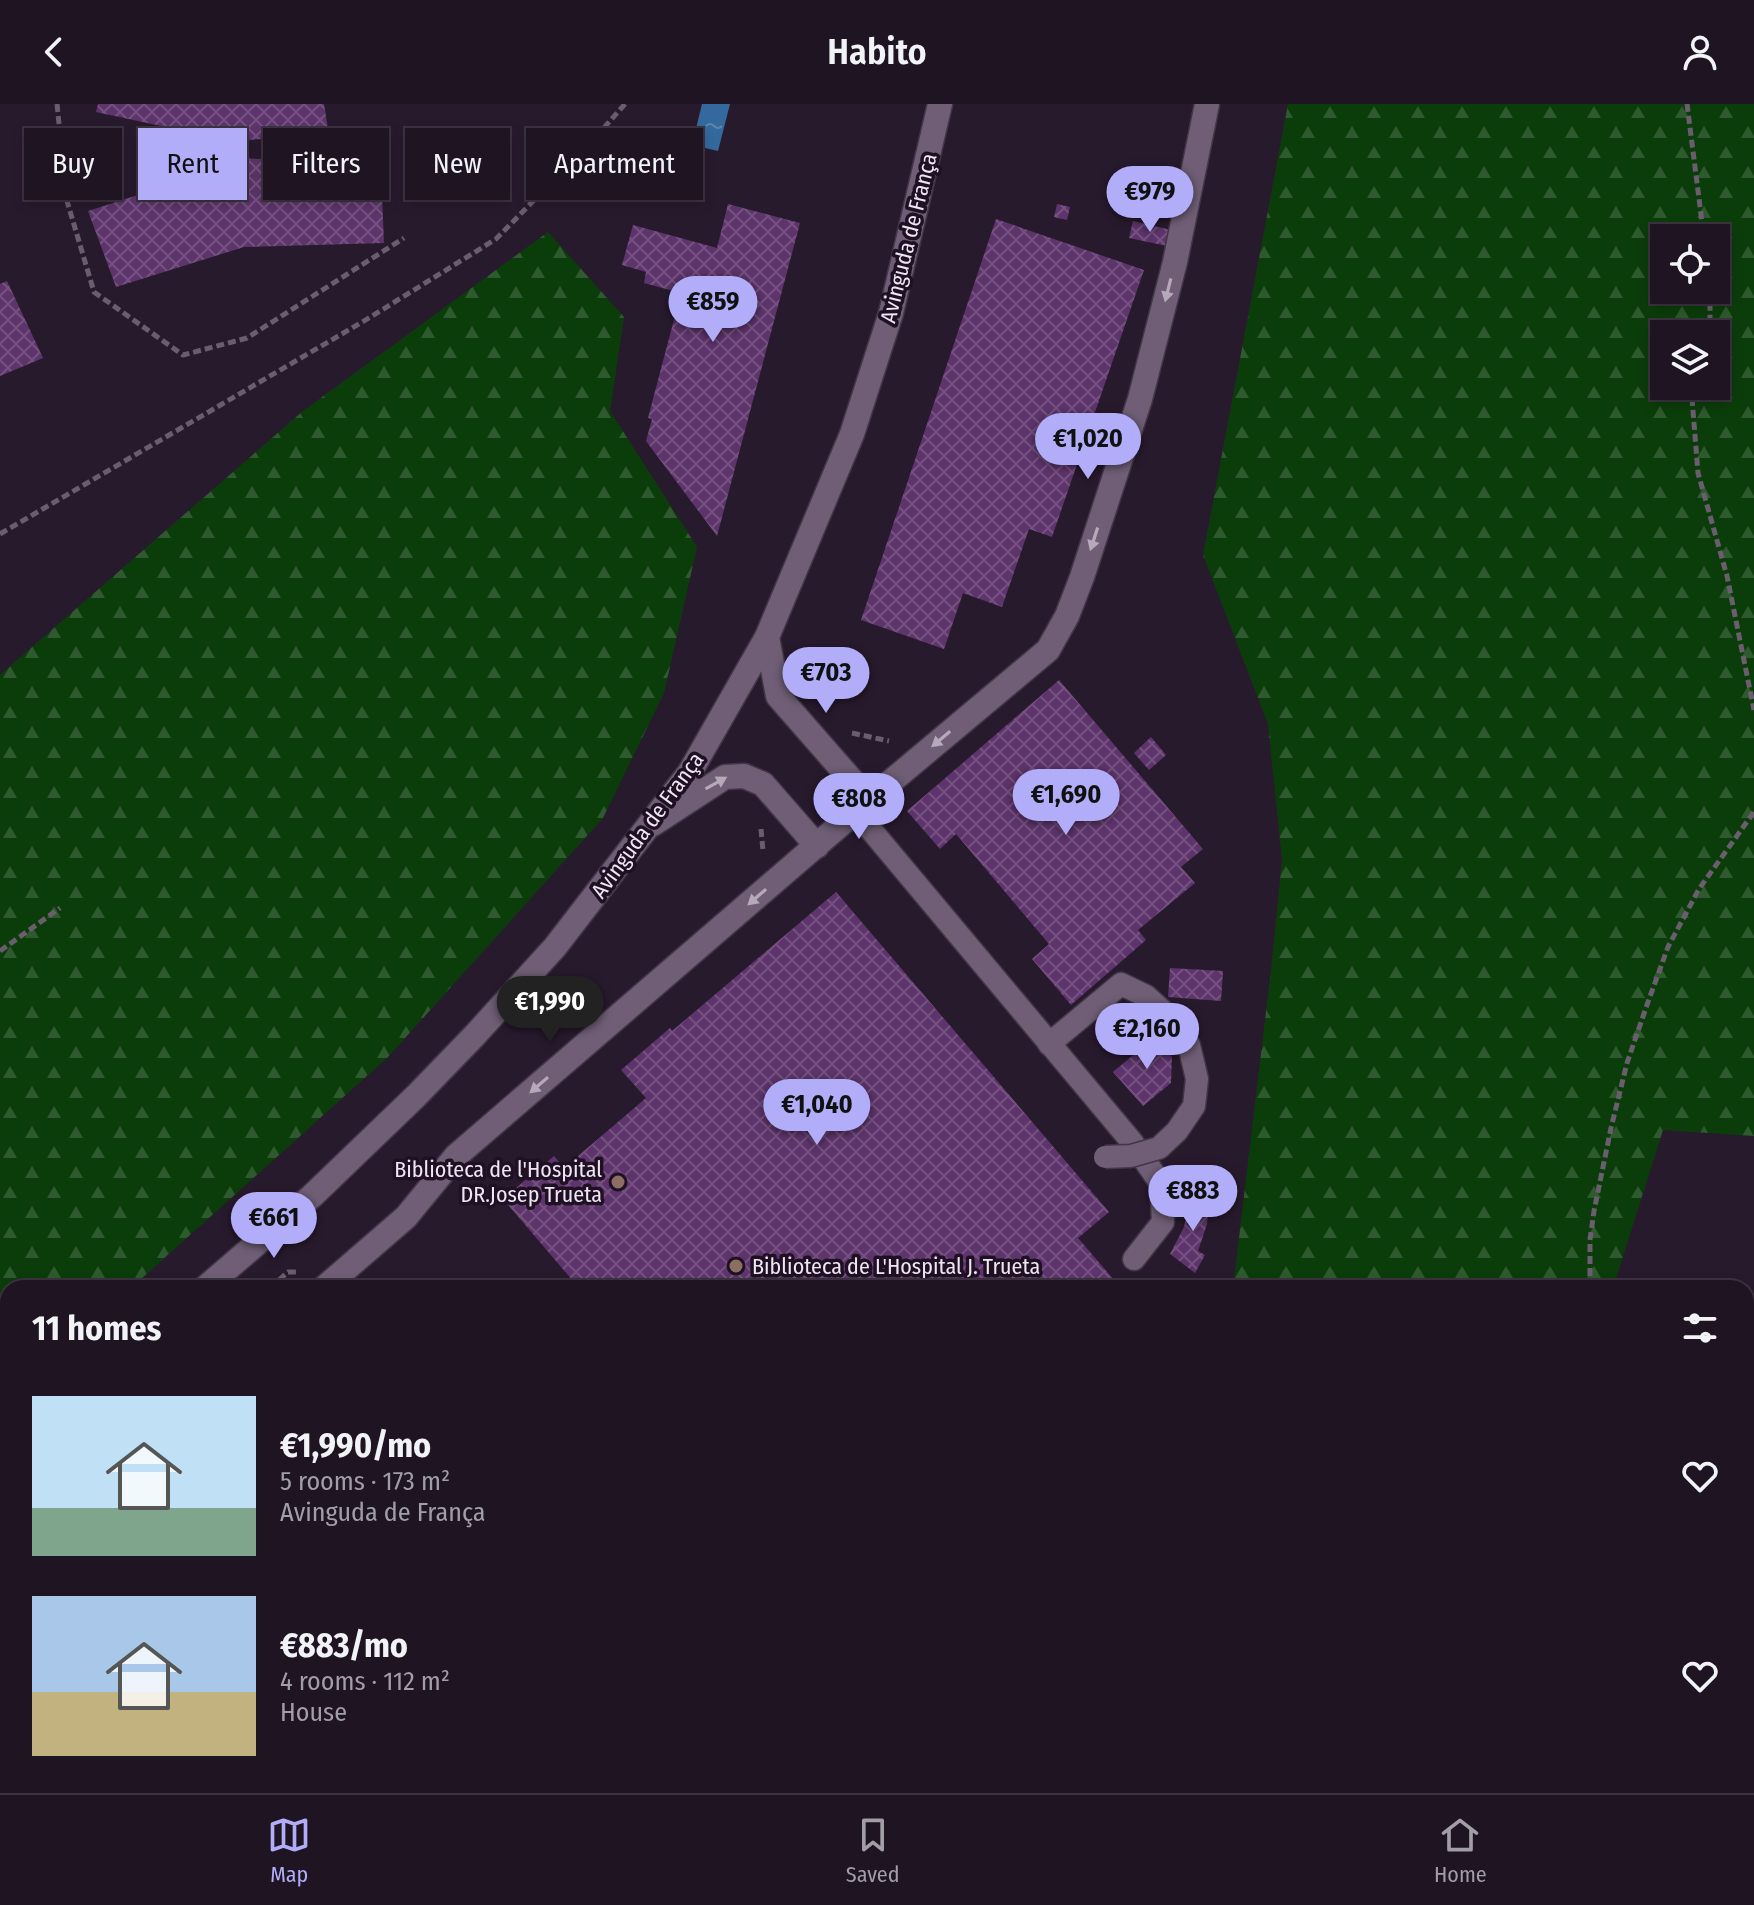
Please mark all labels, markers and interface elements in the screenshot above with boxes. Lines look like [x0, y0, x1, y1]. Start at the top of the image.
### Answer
icon: back [32, 30, 76, 74]
text: Habito [827, 30, 927, 74]
icon: person [1678, 30, 1722, 74]
chip: Buy [24, 128, 122, 200]
chip: Rent [138, 128, 247, 200]
chip: Filters [263, 128, 389, 200]
chip: New [405, 128, 510, 200]
chip: Apartment [526, 128, 703, 200]
street label: Avinguda de França [874, 150, 943, 326]
pin: €979 [1103, 166, 1197, 234]
text: €979 [1124, 176, 1176, 207]
map controls [1650, 224, 1730, 400]
button: locate [1650, 224, 1730, 304]
pin: €859 [666, 276, 760, 344]
one-way arrow [1161, 277, 1173, 302]
text: €859 [686, 286, 740, 317]
button: layers [1650, 320, 1730, 400]
pin: €1,020 [1023, 413, 1153, 481]
text: €1,020 [1053, 423, 1123, 454]
one-way arrow [1088, 527, 1100, 551]
pin: €703 [779, 647, 873, 715]
text: €703 [800, 657, 852, 688]
one-way arrow [931, 730, 951, 747]
street label: Avinguda de França [585, 747, 709, 904]
pin: €1,690 [1001, 769, 1131, 837]
pin: €808 [812, 773, 906, 841]
one-way arrow [705, 777, 727, 791]
text: €1,690 [1031, 779, 1101, 810]
text: €808 [831, 783, 887, 814]
one-way arrow [748, 888, 768, 905]
pin: €1,990 [485, 976, 615, 1044]
text: €1,990 [515, 986, 585, 1017]
pin: €2,160 [1082, 1003, 1212, 1071]
text: €2,160 [1113, 1013, 1181, 1044]
one-way arrow [529, 1076, 549, 1093]
pin: €1,040 [752, 1079, 882, 1147]
text: €1,040 [781, 1089, 853, 1120]
place label: Biblioteca de l'Hospital DR.Josep Trueta [394, 1156, 602, 1208]
pin: €883 [1146, 1165, 1240, 1233]
marker: Biblioteca de l'Hospital DR.Josep Trueta [609, 1173, 627, 1191]
text: €883 [1166, 1175, 1220, 1206]
pin: €661 [227, 1192, 321, 1260]
text: €661 [249, 1202, 299, 1233]
place label: Biblioteca de L'Hospital J. Trueta [752, 1253, 1040, 1280]
marker: Biblioteca de L'Hospital J. Trueta [727, 1257, 745, 1275]
icon: filters [1678, 1306, 1722, 1350]
text: 11 homes [32, 1308, 161, 1349]
text: €1,990/mo [280, 1425, 431, 1466]
icon: home [96, 1428, 192, 1524]
icon: heart [1678, 1454, 1722, 1498]
text: 5 rooms · 173 m² [280, 1466, 450, 1497]
text: Avinguda de França [280, 1497, 486, 1528]
text: €883/mo [280, 1625, 408, 1666]
icon: home [96, 1628, 192, 1724]
icon: heart [1678, 1654, 1722, 1698]
text: 4 rooms · 112 m² [280, 1666, 450, 1697]
text: House [280, 1697, 347, 1728]
tab: Map [267, 1813, 311, 1888]
tab: Saved [846, 1813, 900, 1888]
tab: Home [1434, 1813, 1487, 1888]

